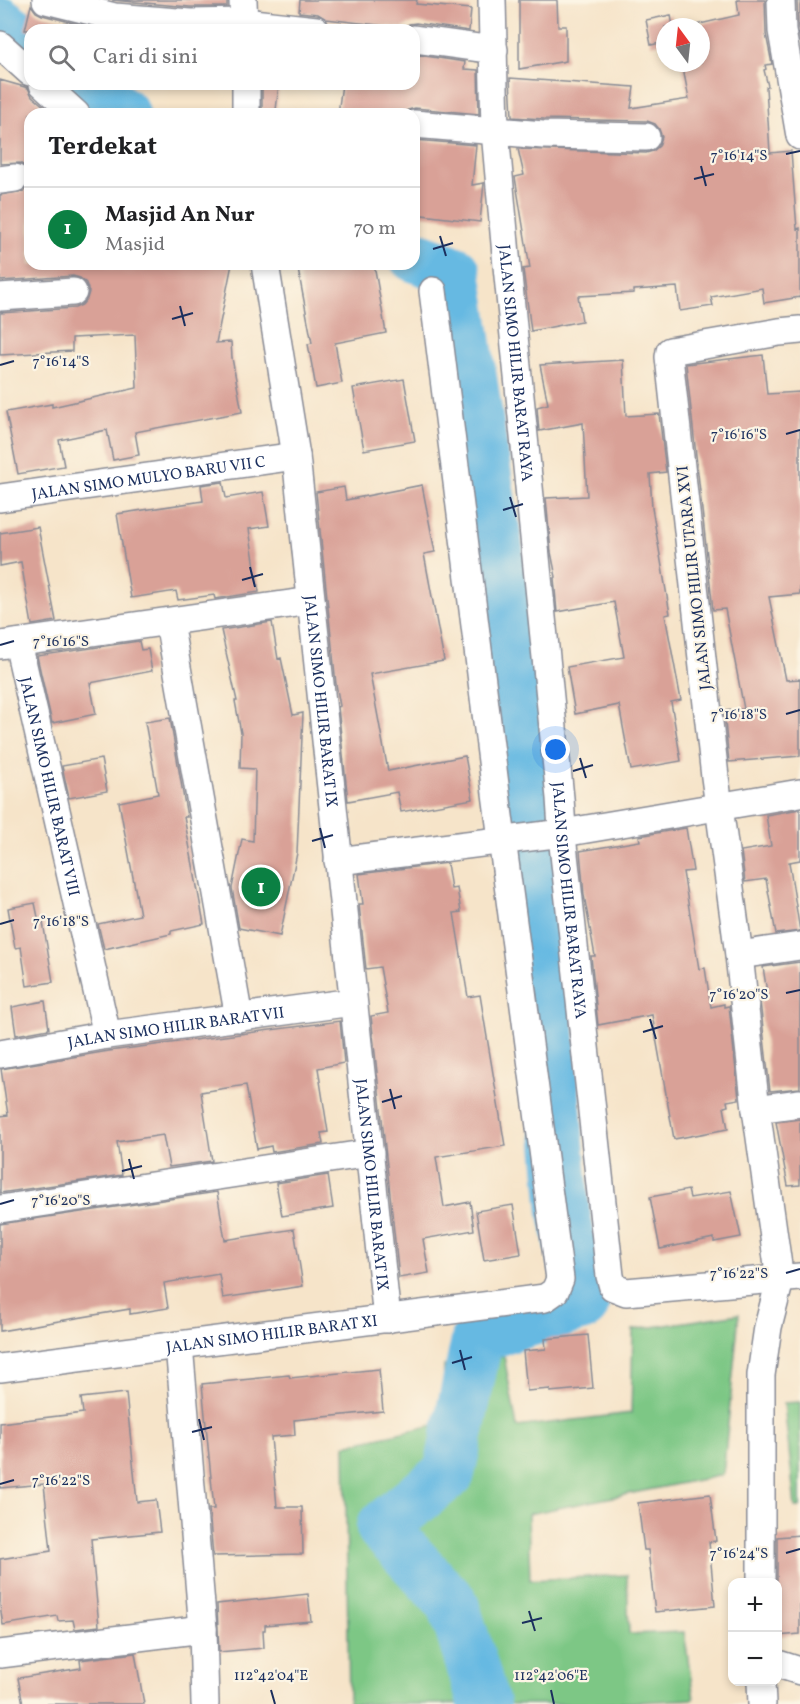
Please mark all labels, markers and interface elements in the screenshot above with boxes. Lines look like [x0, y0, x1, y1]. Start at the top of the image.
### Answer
north arrow [656, 18, 710, 72]
search box [24, 24, 420, 90]
icon: search [45, 41, 78, 74]
text: Cari di sini [93, 42, 198, 73]
text: Terdekat [48, 129, 157, 165]
text: 7°16'14"S [710, 146, 768, 167]
text: Masjid An Nur [105, 200, 255, 231]
text: 1 [63, 215, 72, 243]
text: 70 m [353, 215, 396, 243]
text: Masjid [105, 231, 165, 259]
street label: JALAN SIMO HILIR BARAT RAYA [492, 244, 537, 483]
text: 7°16'14"S [32, 352, 90, 373]
text: 7°16'16"S [711, 425, 767, 446]
street label: JALAN SIMO MULYO BARU VII C [31, 451, 267, 506]
street label: JALAN SIMO HILIR UTARA XVI [672, 464, 718, 691]
street label: JALAN SIMO HILIR BARAT IX [298, 594, 342, 809]
text: 7°16'16"S [33, 632, 89, 653]
street label: JALAN SIMO HILIR BARAT VIII [13, 675, 84, 899]
text: 7°16'18"S [711, 705, 767, 726]
your location [541, 735, 570, 764]
street label: JALAN SIMO HILIR BARAT RAYA [545, 781, 591, 1020]
pin: 1 [242, 864, 280, 910]
text: 7°16'18"S [33, 912, 89, 933]
text: 7°16'20"S [709, 985, 769, 1006]
street label: JALAN SIMO HILIR BARAT VII [66, 1002, 286, 1055]
street label: JALAN SIMO HILIR BARAT IX [349, 1078, 393, 1292]
text: 7°16'20"S [31, 1191, 91, 1212]
text: 7°16'22"S [710, 1264, 768, 1285]
street label: JALAN SIMO HILIR BARAT XI [165, 1311, 379, 1360]
text: 7°16'22"S [32, 1471, 90, 1492]
text: 7°16'24"S [710, 1544, 768, 1565]
map controls [728, 1578, 782, 1686]
button: + [728, 1578, 782, 1632]
button: − [728, 1632, 782, 1686]
text: 112°42'04"E [234, 1666, 308, 1687]
text: 112°42'06"E [514, 1666, 588, 1687]

